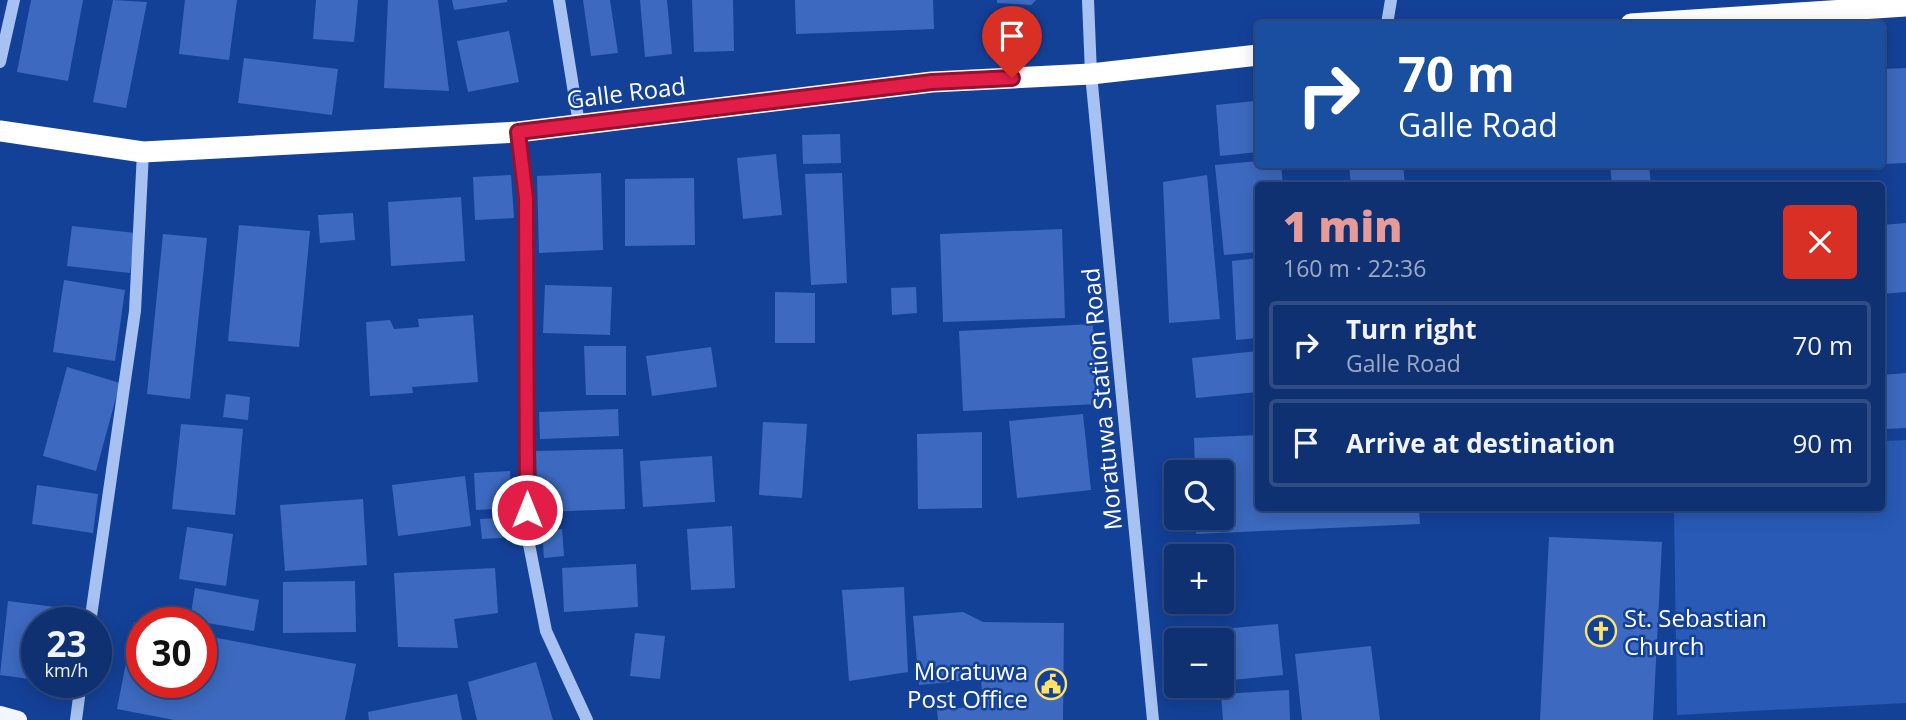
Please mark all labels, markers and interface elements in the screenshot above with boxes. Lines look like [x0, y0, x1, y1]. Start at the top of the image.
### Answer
pin [982, 6, 1042, 78]
icon: arrive [993, 17, 1031, 55]
text: 70 m [1398, 40, 1515, 106]
icon: right [1283, 49, 1374, 140]
street label: Galle Road [564, 68, 688, 116]
text: Galle Road [1398, 103, 1558, 146]
text: 1 min [1283, 197, 1402, 254]
button: close [1783, 205, 1857, 279]
text: 160 m · 22:36 [1283, 252, 1426, 284]
street label: Moratuwa Station Road [1073, 267, 1129, 531]
text: Turn right [1346, 311, 1477, 347]
icon: right [1287, 326, 1325, 364]
text: 70 m [1792, 327, 1853, 363]
text: Galle Road [1346, 347, 1461, 379]
icon: arrive [1287, 424, 1325, 462]
text: Arrive at destination [1346, 425, 1615, 461]
text: 90 m [1792, 425, 1853, 461]
map controls [1164, 460, 1234, 698]
button: search [1164, 460, 1234, 530]
position arrow [490, 473, 564, 547]
button: + [1164, 544, 1234, 614]
place label: St. Sebastian Church [1624, 601, 1767, 662]
speed limit sign: 30 [126, 607, 217, 698]
church icon: St. Sebastian Church [1584, 614, 1618, 648]
text: 23 [46, 620, 87, 667]
button: − [1164, 628, 1234, 698]
place label: Moratuwa Post Office [907, 654, 1028, 715]
text: km/h [45, 658, 88, 682]
public building icon: Moratuwa Post Office [1034, 667, 1068, 701]

